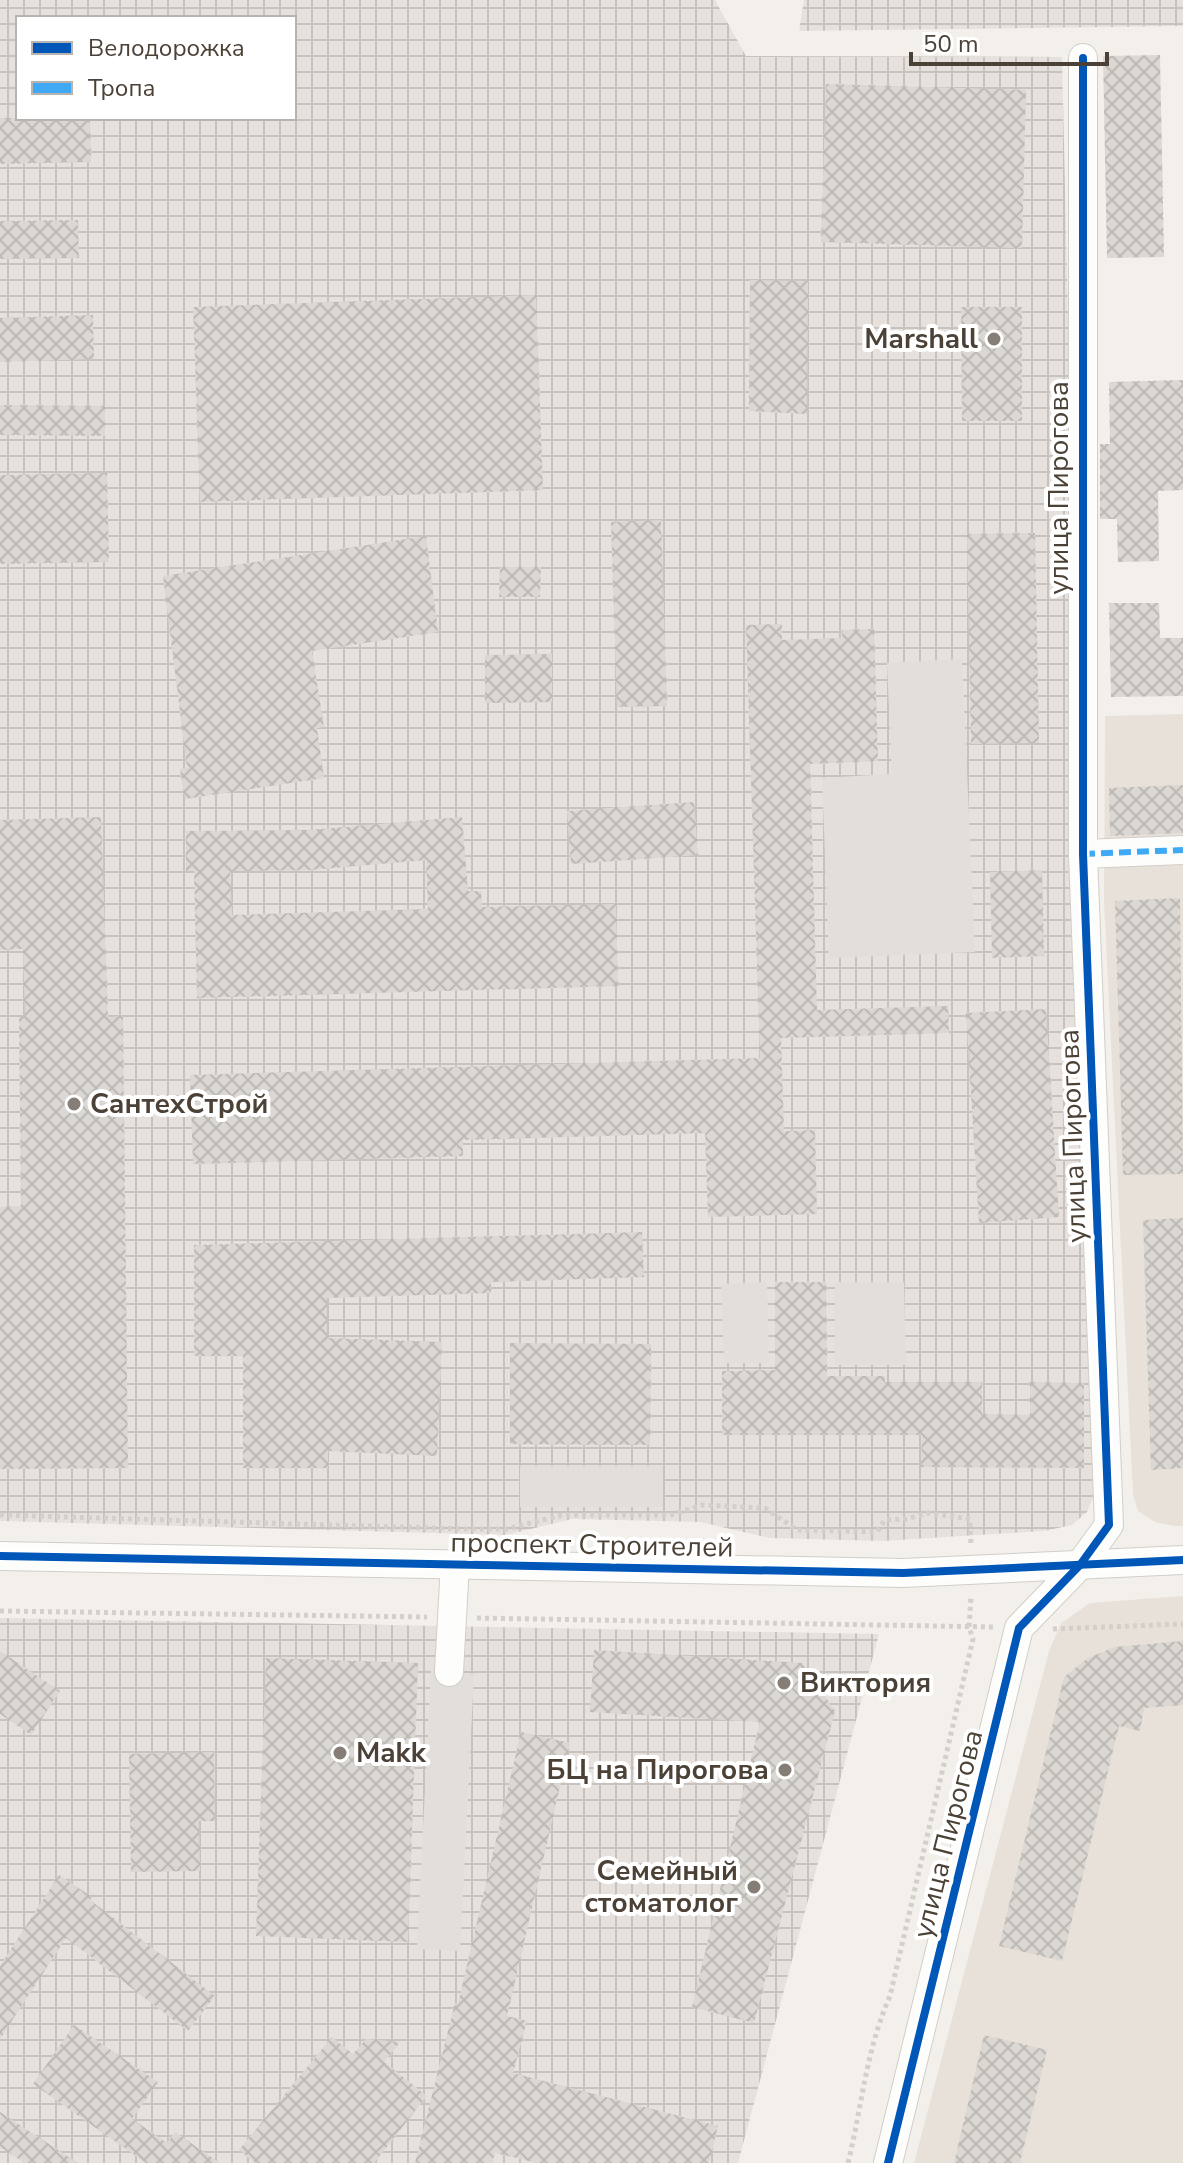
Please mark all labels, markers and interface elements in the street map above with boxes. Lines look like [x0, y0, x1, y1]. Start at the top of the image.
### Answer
legend [16, 16, 296, 120]
scale bar [911, 16, 1107, 66]
text: 50 m [923, 28, 979, 60]
text: Велодорожка [88, 32, 245, 64]
text: Тропа [88, 72, 155, 104]
place label: Marshall [864, 320, 978, 358]
marker: Marshall [985, 330, 1003, 348]
street label: улица Пирогова [1040, 381, 1078, 595]
street label: улица Пирогова [1050, 1029, 1096, 1243]
place label: СантехСтрой [90, 1085, 268, 1123]
marker: СантехСтрой [65, 1095, 83, 1113]
street label: проспект Строителей [450, 1524, 734, 1566]
place label: Виктория [800, 1664, 931, 1702]
marker: Виктория [775, 1674, 793, 1692]
street label: улица Пирогова [904, 1726, 992, 1942]
place label: Makk [356, 1734, 427, 1772]
marker: Makk [331, 1744, 349, 1762]
place label: БЦ на Пирогова [547, 1751, 769, 1789]
marker: БЦ на Пирогова [776, 1761, 794, 1779]
place label: Семейный стоматолог [585, 1852, 738, 1922]
marker: Семейный стоматолог [745, 1878, 763, 1896]

